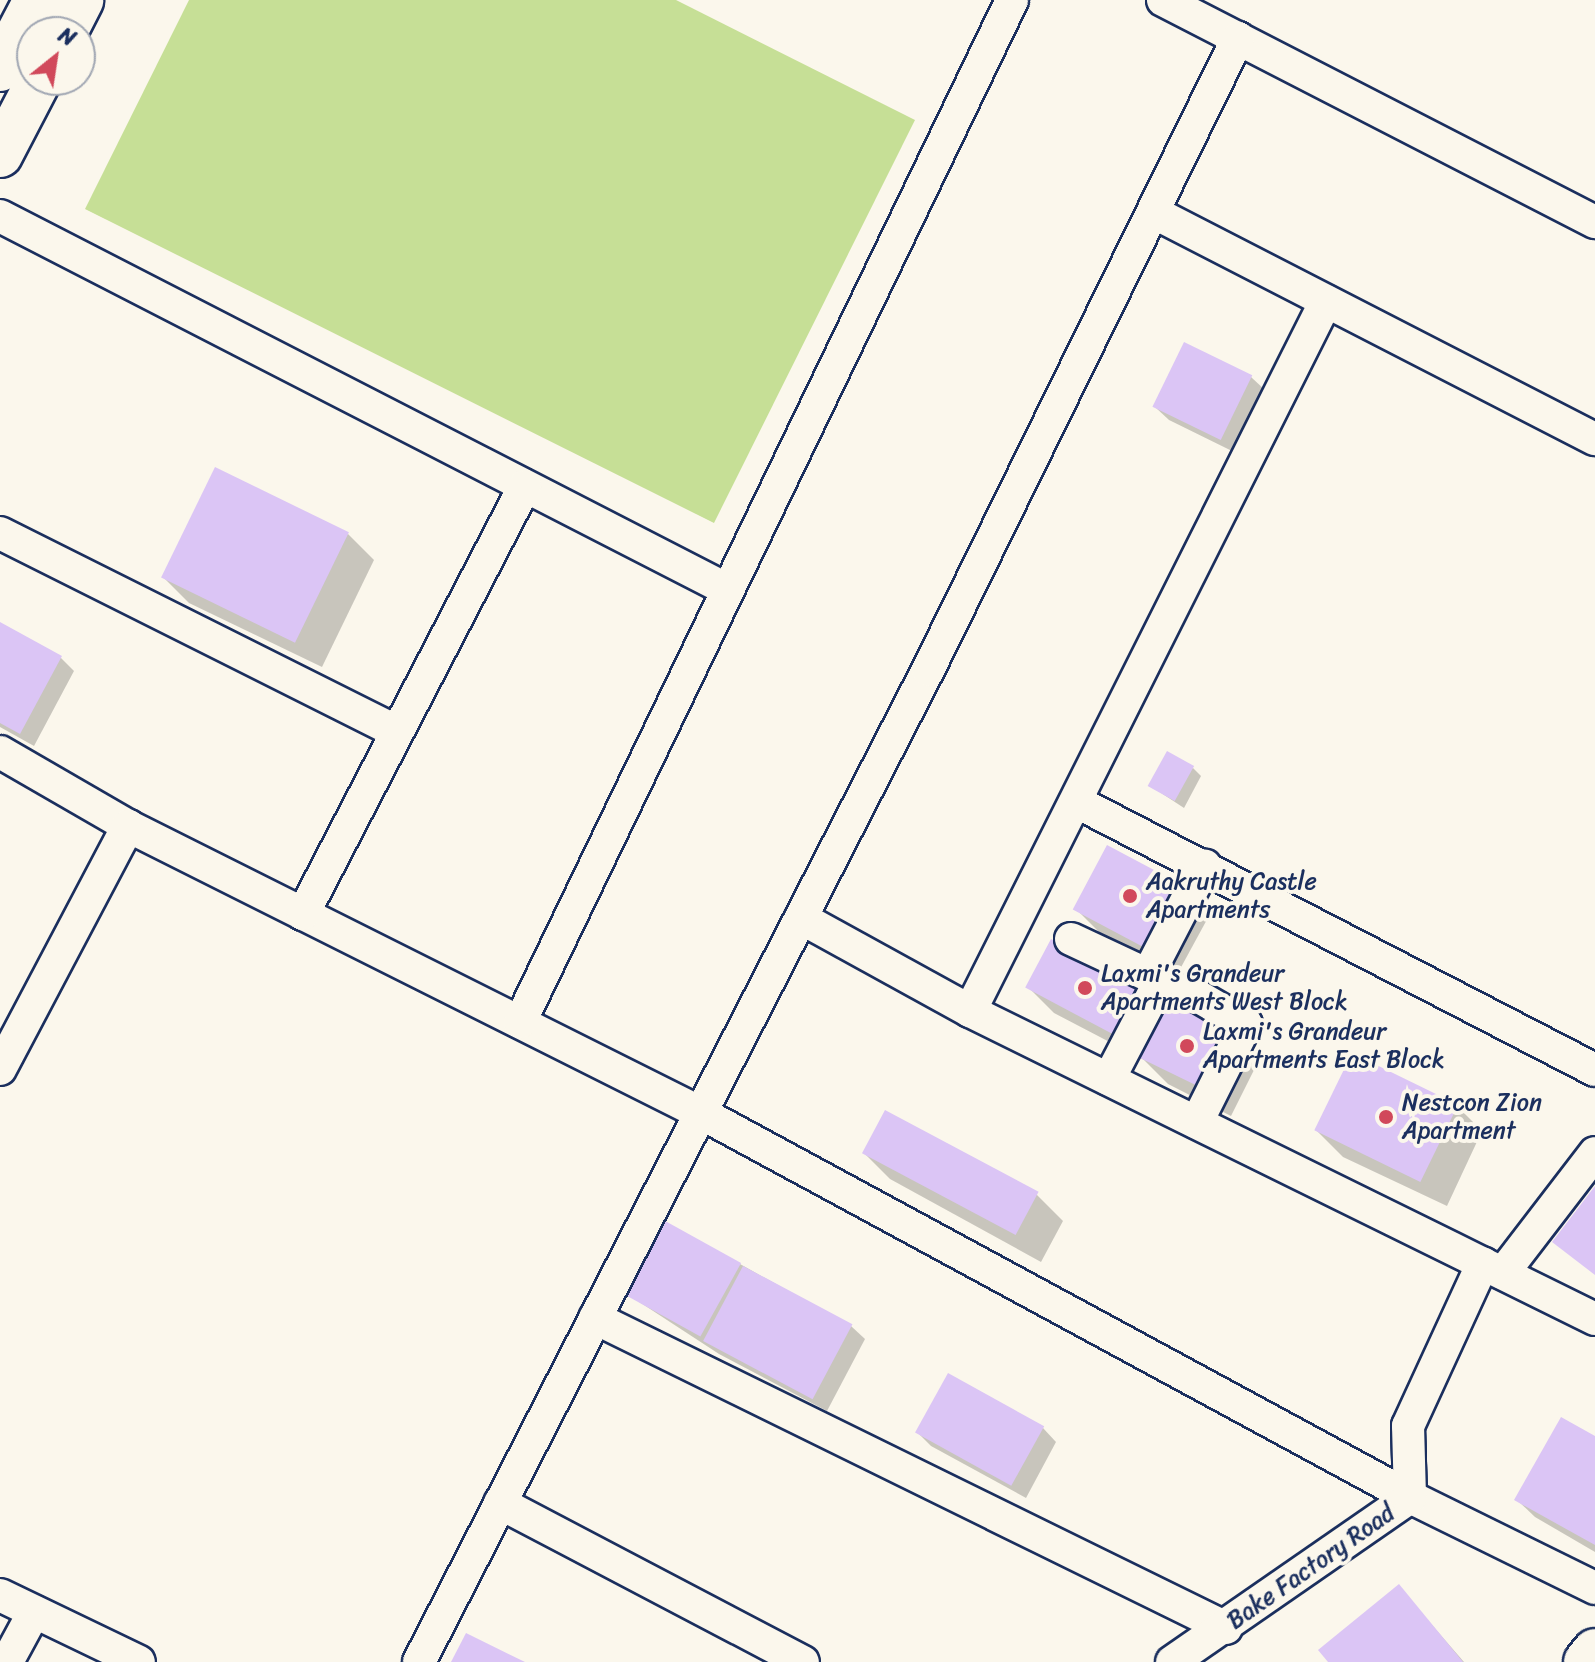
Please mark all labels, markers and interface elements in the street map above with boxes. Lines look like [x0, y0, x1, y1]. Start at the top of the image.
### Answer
north arrow [16, 16, 96, 96]
text: N [51, 16, 84, 57]
place label: Aakruthy Castle Apartments [1146, 868, 1318, 924]
marker: Aakruthy Castle Apartments [1121, 887, 1139, 905]
place label: Laxmi's Grandeur Apartments West Block [1101, 960, 1349, 1016]
marker: Laxmi's Grandeur Apartments West Block [1076, 979, 1094, 997]
place label: Laxmi's Grandeur Apartments East Block [1203, 1018, 1446, 1074]
marker: Laxmi's Grandeur Apartments East Block [1178, 1037, 1196, 1055]
place label: Nestcon Zion Apartment [1402, 1089, 1541, 1145]
marker: Nestcon Zion Apartment [1377, 1108, 1395, 1126]
street label: Bake Factory Road [1222, 1498, 1400, 1636]

